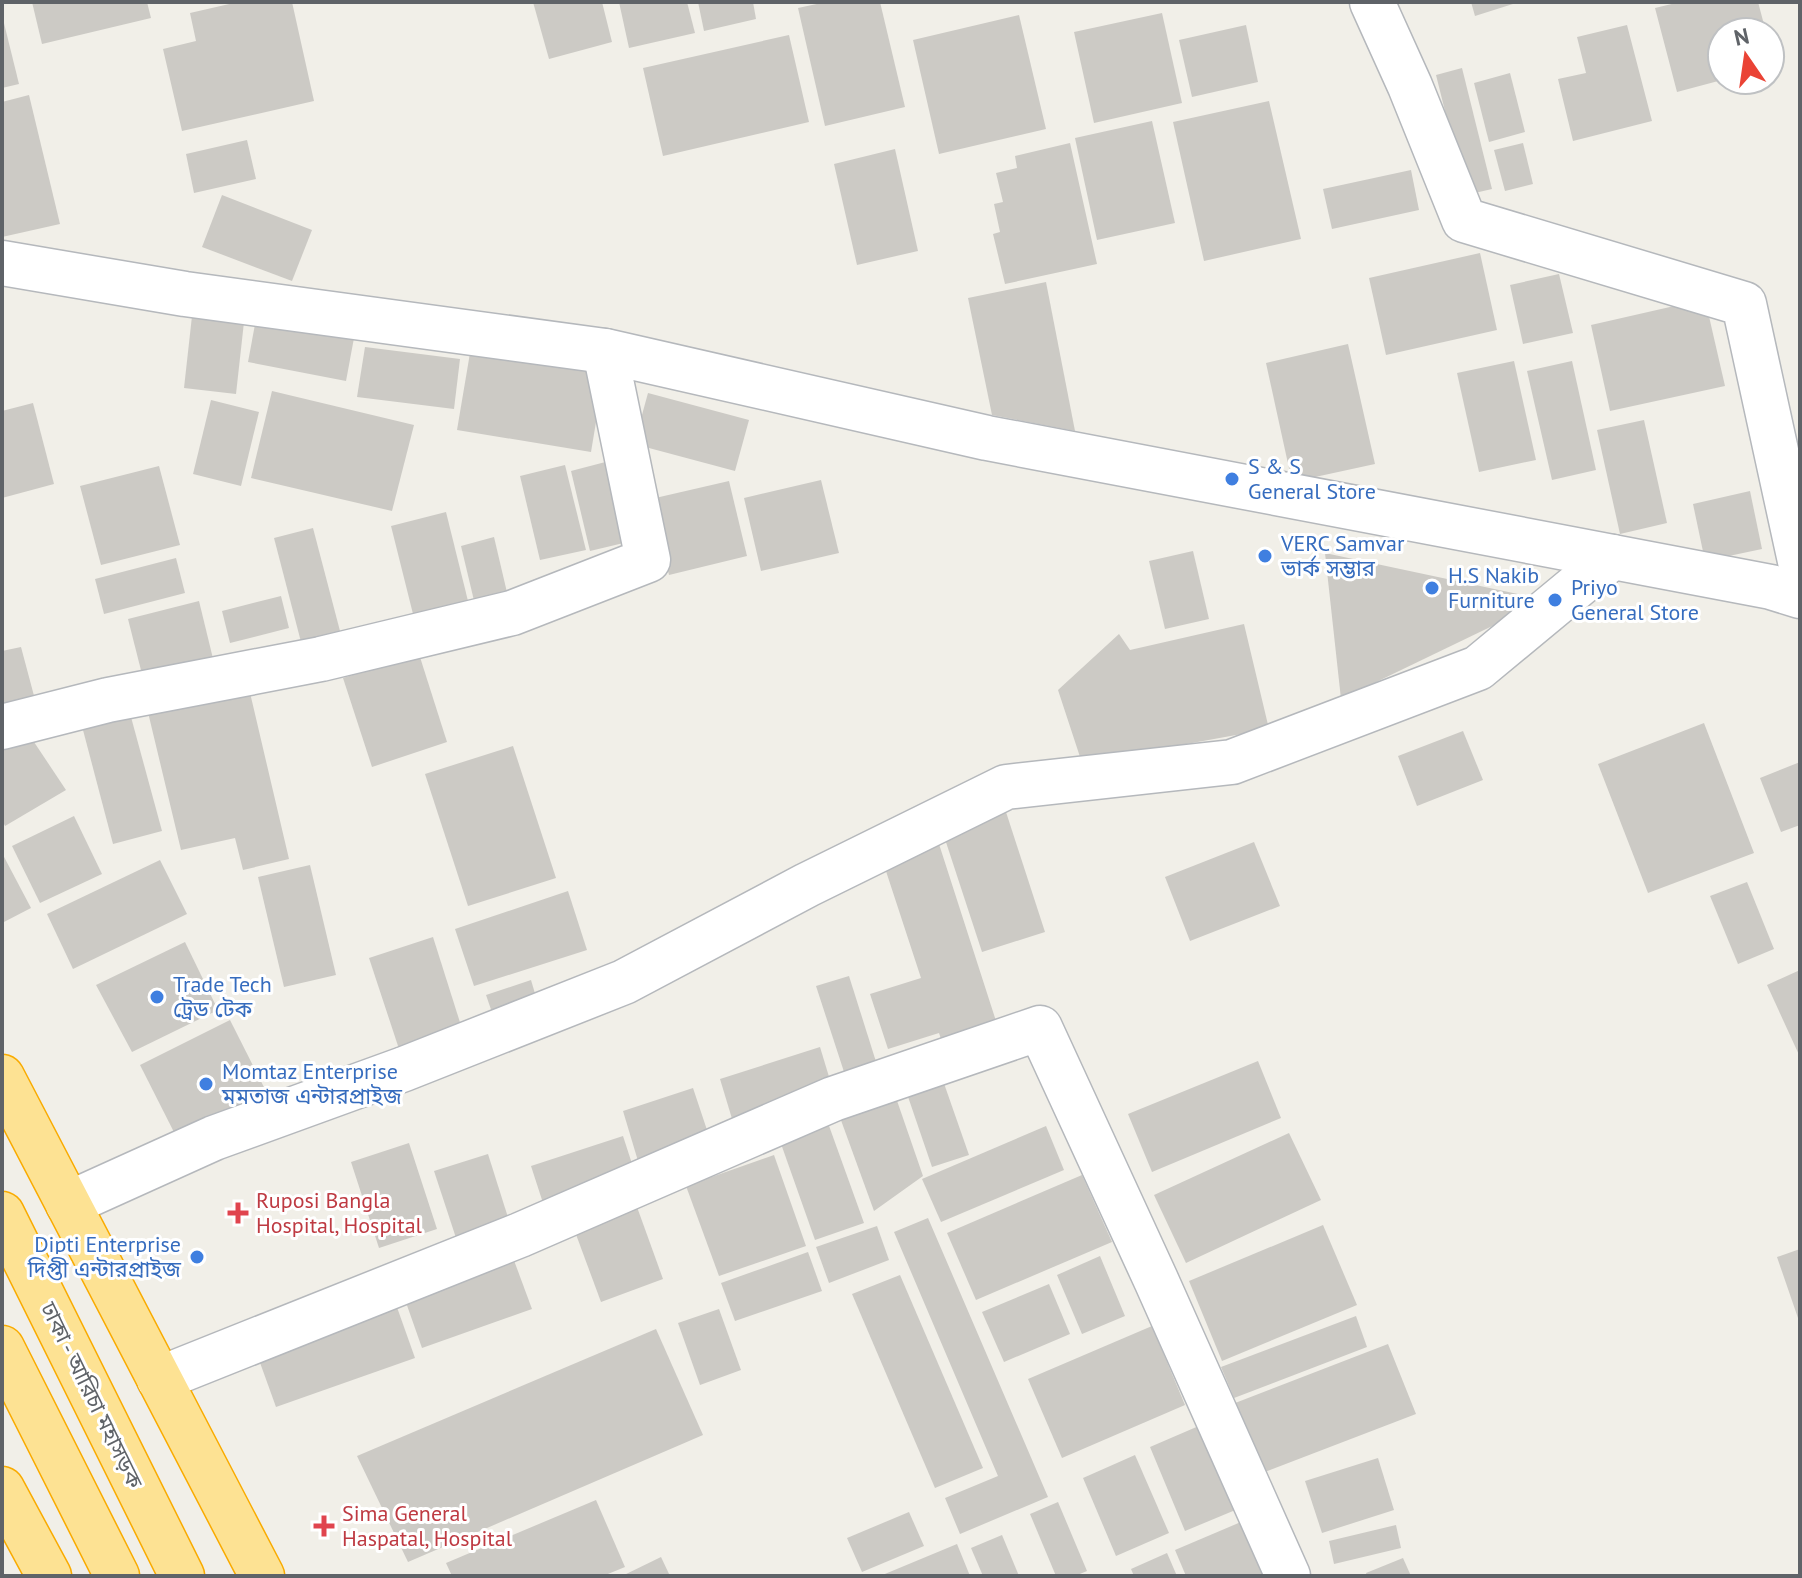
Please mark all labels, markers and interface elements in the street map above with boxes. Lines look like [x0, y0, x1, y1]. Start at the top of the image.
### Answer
north arrow [1706, 16, 1786, 96]
text: N [1731, 21, 1752, 52]
place label: S & S General Store [1248, 452, 1376, 505]
marker: S & S General Store [1223, 470, 1241, 488]
place label: VERC Samvar ভার্ক সম্ভার [1280, 529, 1405, 582]
marker: VERC Samvar ভার্ক সম্ভার [1256, 547, 1274, 565]
place label: H.S Nakib Furniture [1448, 561, 1539, 614]
place label: Priyo General Store [1571, 573, 1699, 626]
marker: H.S Nakib Furniture [1423, 579, 1441, 597]
marker: Priyo General Store [1546, 591, 1564, 609]
place label: Trade Tech ট্রেড টেক [173, 970, 272, 1023]
marker: Trade Tech ট্রেড টেক [148, 988, 166, 1006]
place label: Momtaz Enterprise মমতাজ এন্টারপ্রাইজ [221, 1057, 403, 1110]
marker: Momtaz Enterprise মমতাজ এন্টারপ্রাইজ [197, 1075, 215, 1093]
place label: Ruposi Bangla Hospital, Hospital [256, 1186, 423, 1239]
marker: Ruposi Bangla Hospital, Hospital [227, 1202, 249, 1224]
place label: Dipti Enterprise দিপ্তী এন্টারপ্রাইজ [27, 1230, 182, 1283]
marker: Dipti Enterprise দিপ্তী এন্টারপ্রাইজ [188, 1248, 206, 1266]
street label: ঢাকা - আরিচা মহাসড়ক [34, 1296, 149, 1493]
place label: Sima General Haspatal, Hospital [342, 1499, 513, 1552]
marker: Sima General Haspatal, Hospital [313, 1515, 335, 1537]

